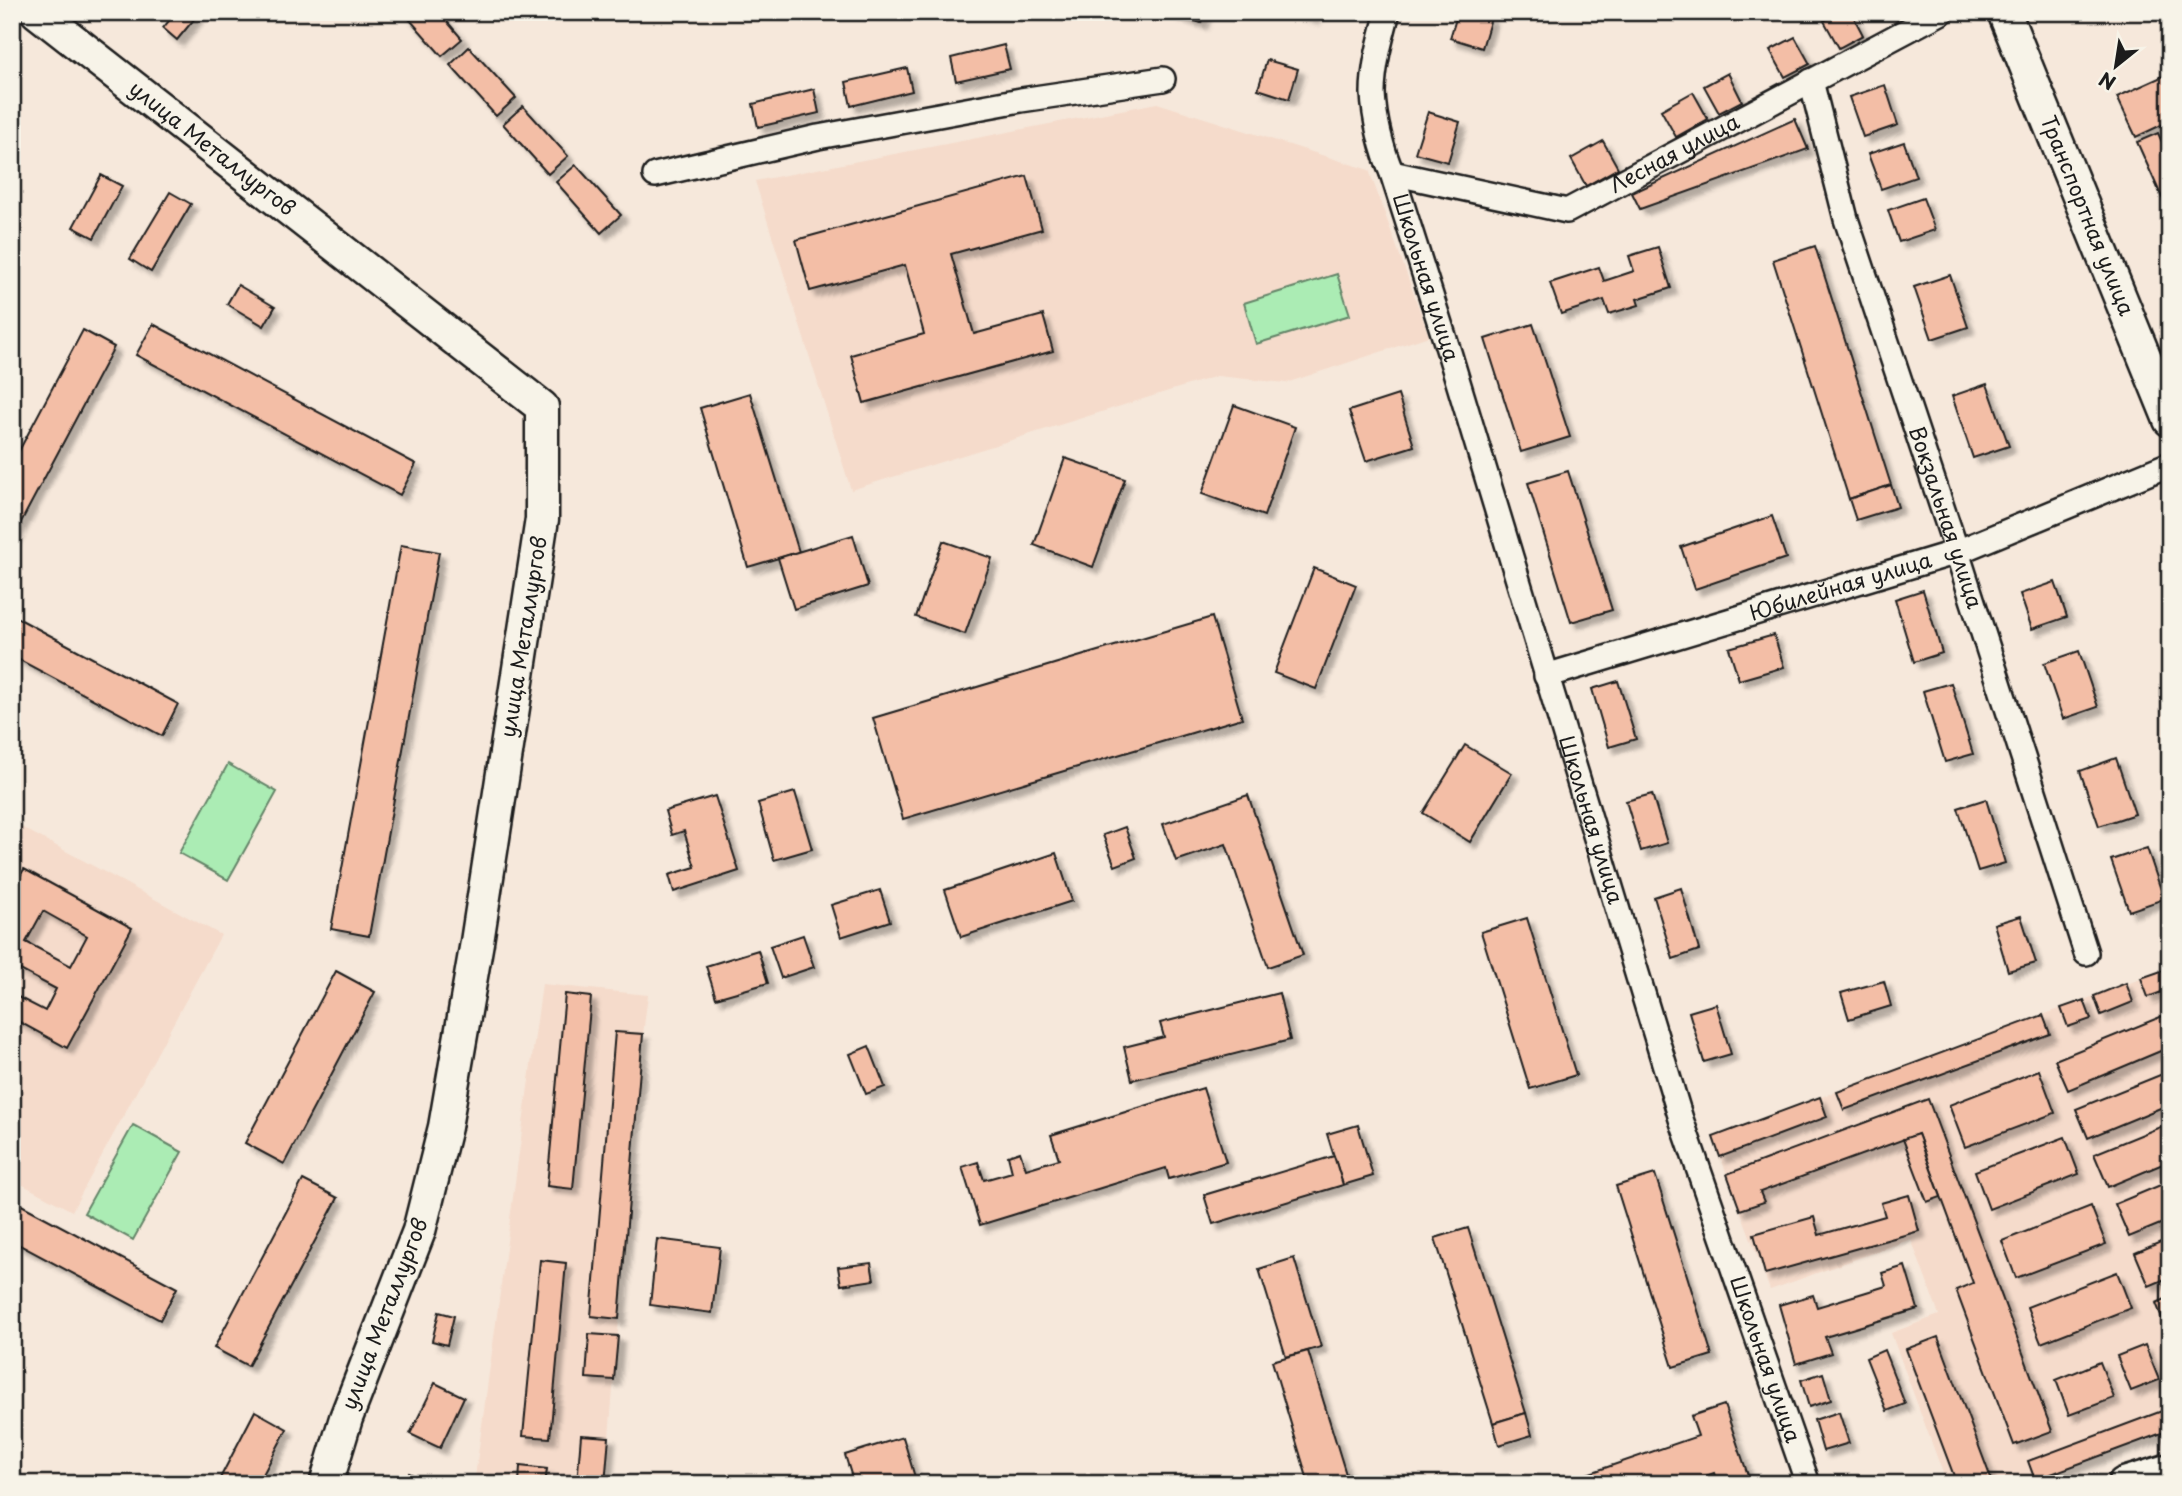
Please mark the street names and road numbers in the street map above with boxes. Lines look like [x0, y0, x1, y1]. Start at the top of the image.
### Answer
street label: улица Металлургов [123, 72, 303, 222]
street label: Лесная улица [1603, 104, 1745, 200]
street label: Транспортная улица [2034, 110, 2144, 321]
street label: Школьная улица [1385, 189, 1469, 366]
street label: Вокзальная улица [1902, 421, 1992, 613]
street label: улица Металлургов [490, 534, 554, 740]
street label: Юбилейная улица [1745, 542, 1936, 628]
street label: Школьная улица [1552, 731, 1633, 908]
street label: улица Металлургов [332, 1213, 435, 1414]
street label: Школьная улица [1723, 1271, 1811, 1447]

